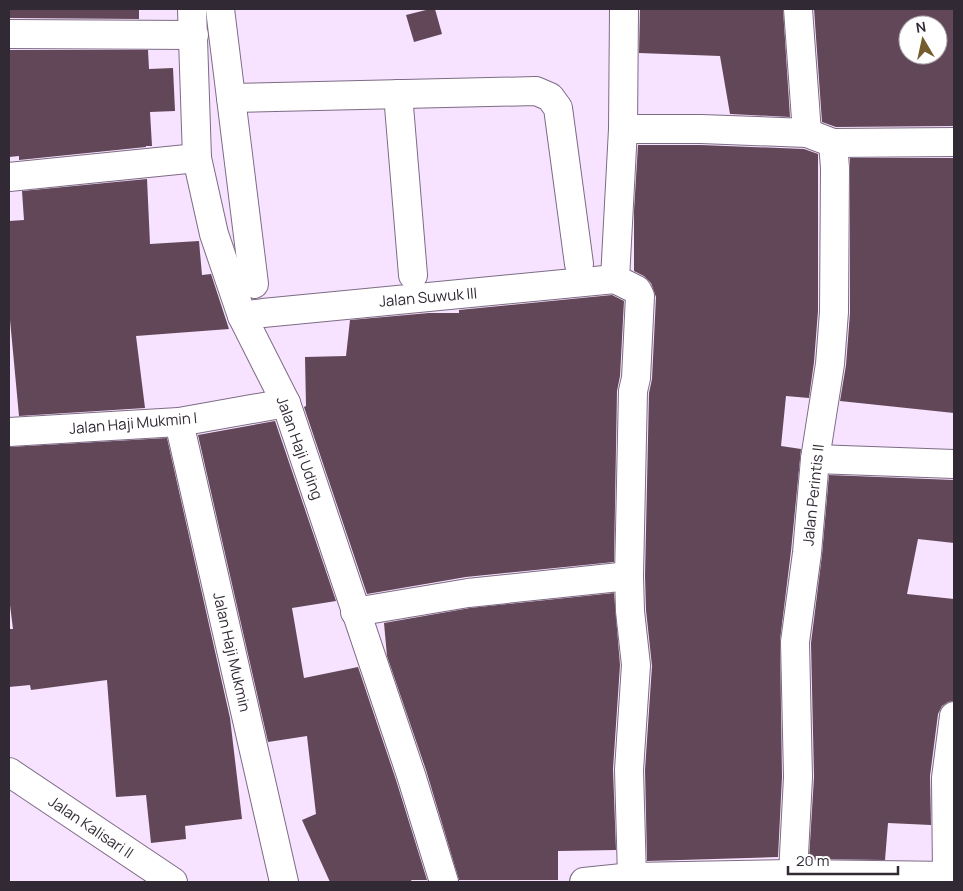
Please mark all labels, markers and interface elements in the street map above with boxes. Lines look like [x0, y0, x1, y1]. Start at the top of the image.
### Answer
north arrow [898, 15, 948, 65]
text: N [914, 16, 927, 37]
street label: Jalan Suwuk III [378, 282, 478, 312]
street label: Jalan Haji Uding [272, 393, 328, 503]
street label: Jalan Haji Mukmin I [68, 407, 198, 439]
street label: Jalan Perintis II [797, 443, 829, 547]
street label: Jalan Haji Mukmin [208, 590, 256, 714]
street label: Jalan Kalisari II [44, 791, 138, 863]
scale bar [788, 844, 898, 876]
text: 20 m [796, 850, 829, 871]

